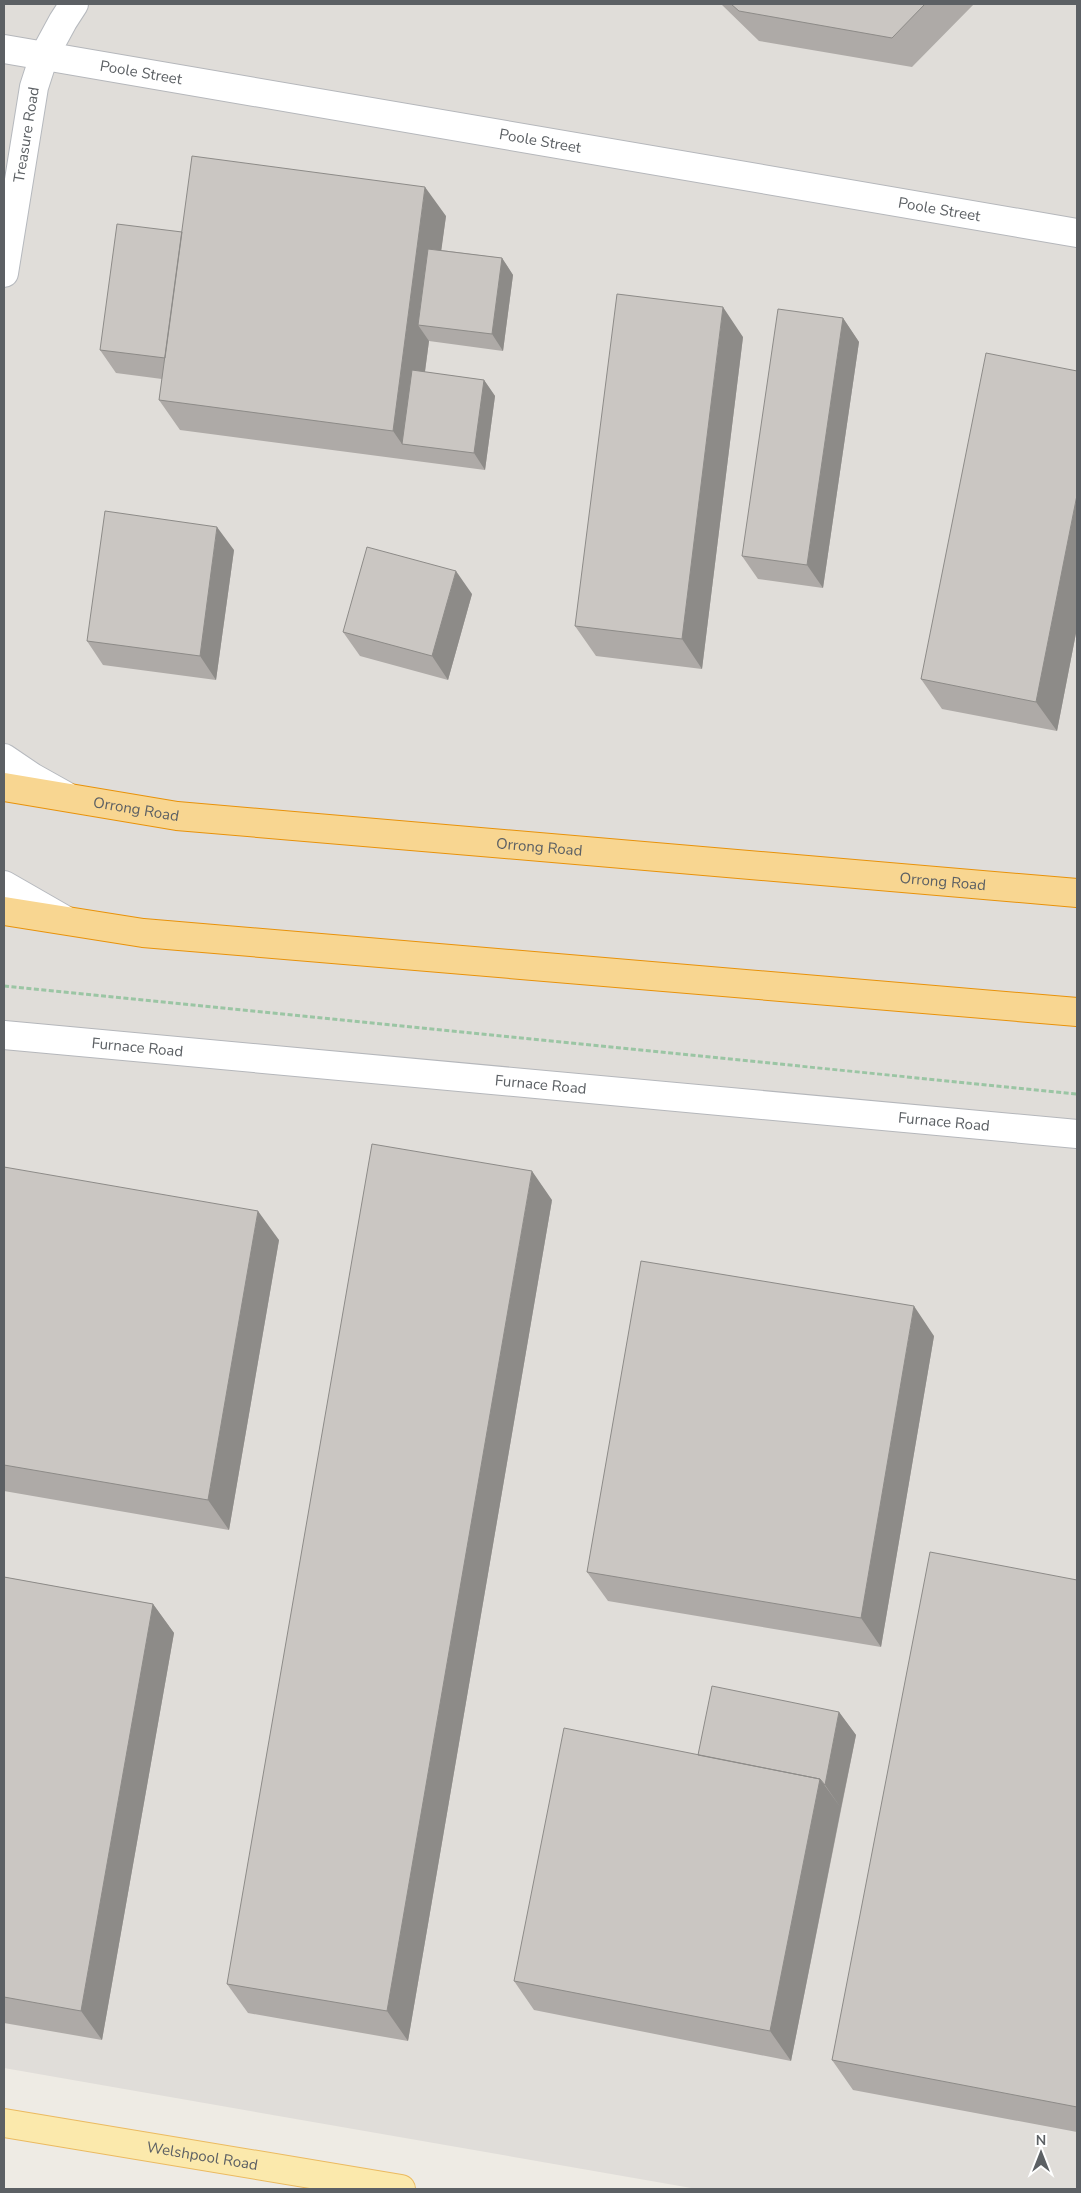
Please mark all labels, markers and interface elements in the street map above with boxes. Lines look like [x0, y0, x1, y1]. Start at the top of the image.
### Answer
street label: Poole Street [98, 56, 184, 89]
street label: Treasure Road [9, 85, 44, 184]
street label: Poole Street [498, 124, 584, 158]
street label: Poole Street [897, 193, 983, 226]
street label: Orrong Road [92, 792, 181, 826]
street label: Orrong Road [495, 833, 583, 861]
street label: Orrong Road [899, 868, 987, 895]
street label: Furnace Road [91, 1033, 184, 1061]
street label: Furnace Road [494, 1070, 587, 1099]
street label: Furnace Road [897, 1108, 991, 1136]
north arrow [1016, 2128, 1066, 2178]
text: N [1036, 2131, 1046, 2150]
street label: Welshpool Road [145, 2137, 259, 2175]

